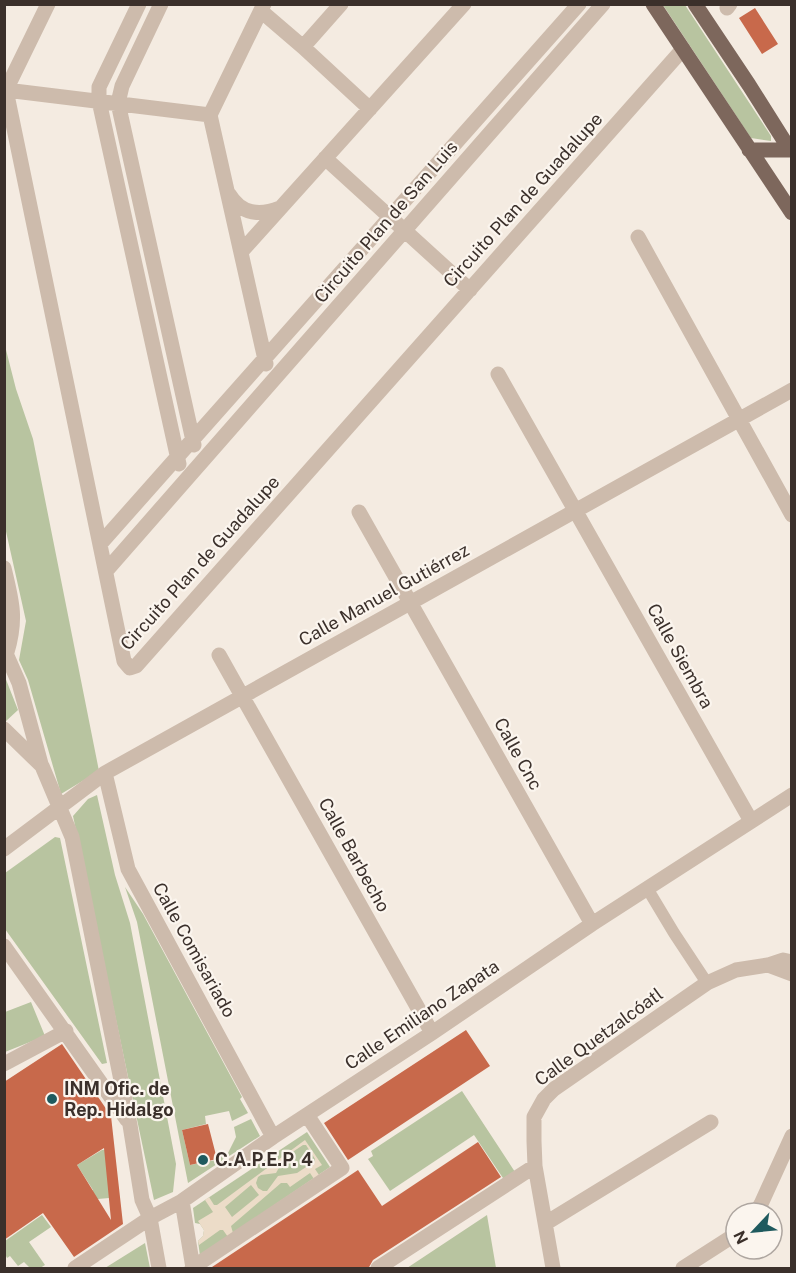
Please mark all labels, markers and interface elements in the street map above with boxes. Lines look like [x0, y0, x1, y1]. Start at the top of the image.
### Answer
street label: Circuito Plan de Guadalupe [439, 108, 606, 291]
street label: Circuito Plan de San Luis [310, 136, 462, 307]
street label: Circuito Plan de Guadalupe [116, 471, 283, 654]
street label: Calle Manuel Gutiérrez [295, 539, 473, 650]
street label: Calle Siembra [643, 600, 718, 712]
street label: Calle Cnc [490, 714, 547, 794]
street label: Calle Barbecho [314, 794, 394, 915]
street label: Calle Comisariado [149, 879, 240, 1021]
street label: Calle Emiliano Zapata [341, 955, 503, 1074]
street label: Calle Quetzalcóatl [531, 983, 667, 1090]
place label: INM Ofic. de Rep. Hidalgo [64, 1078, 174, 1120]
marker: INM Ofic. de Rep. Hidalgo [45, 1092, 59, 1106]
place label: C.A.P.E.P. 4 [215, 1149, 313, 1170]
marker: C.A.P.E.P. 4 [196, 1153, 210, 1167]
north arrow [724, 1201, 784, 1261]
text: N [730, 1228, 752, 1247]

